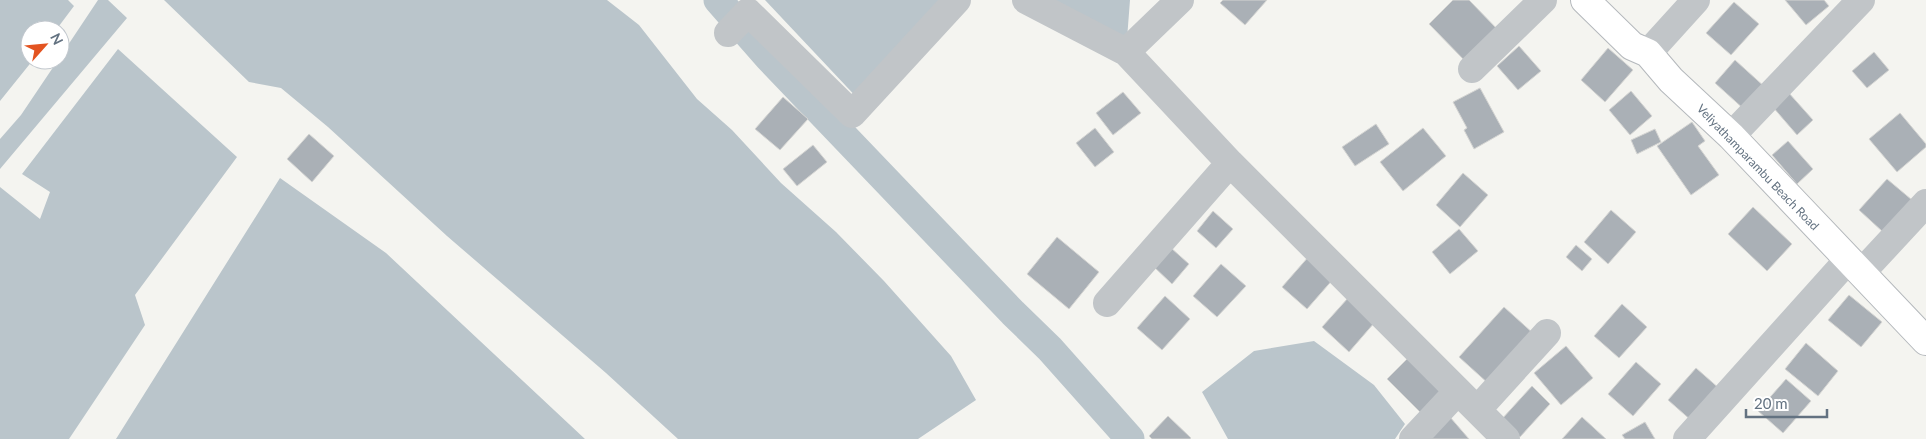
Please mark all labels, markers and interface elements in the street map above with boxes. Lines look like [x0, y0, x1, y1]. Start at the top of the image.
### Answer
north arrow [20, 20, 70, 70]
text: N [47, 30, 67, 48]
street label: Veliyathamparambu Beach Road [1694, 101, 1822, 233]
scale bar [1746, 386, 1827, 418]
text: 20 m [1754, 394, 1788, 412]

